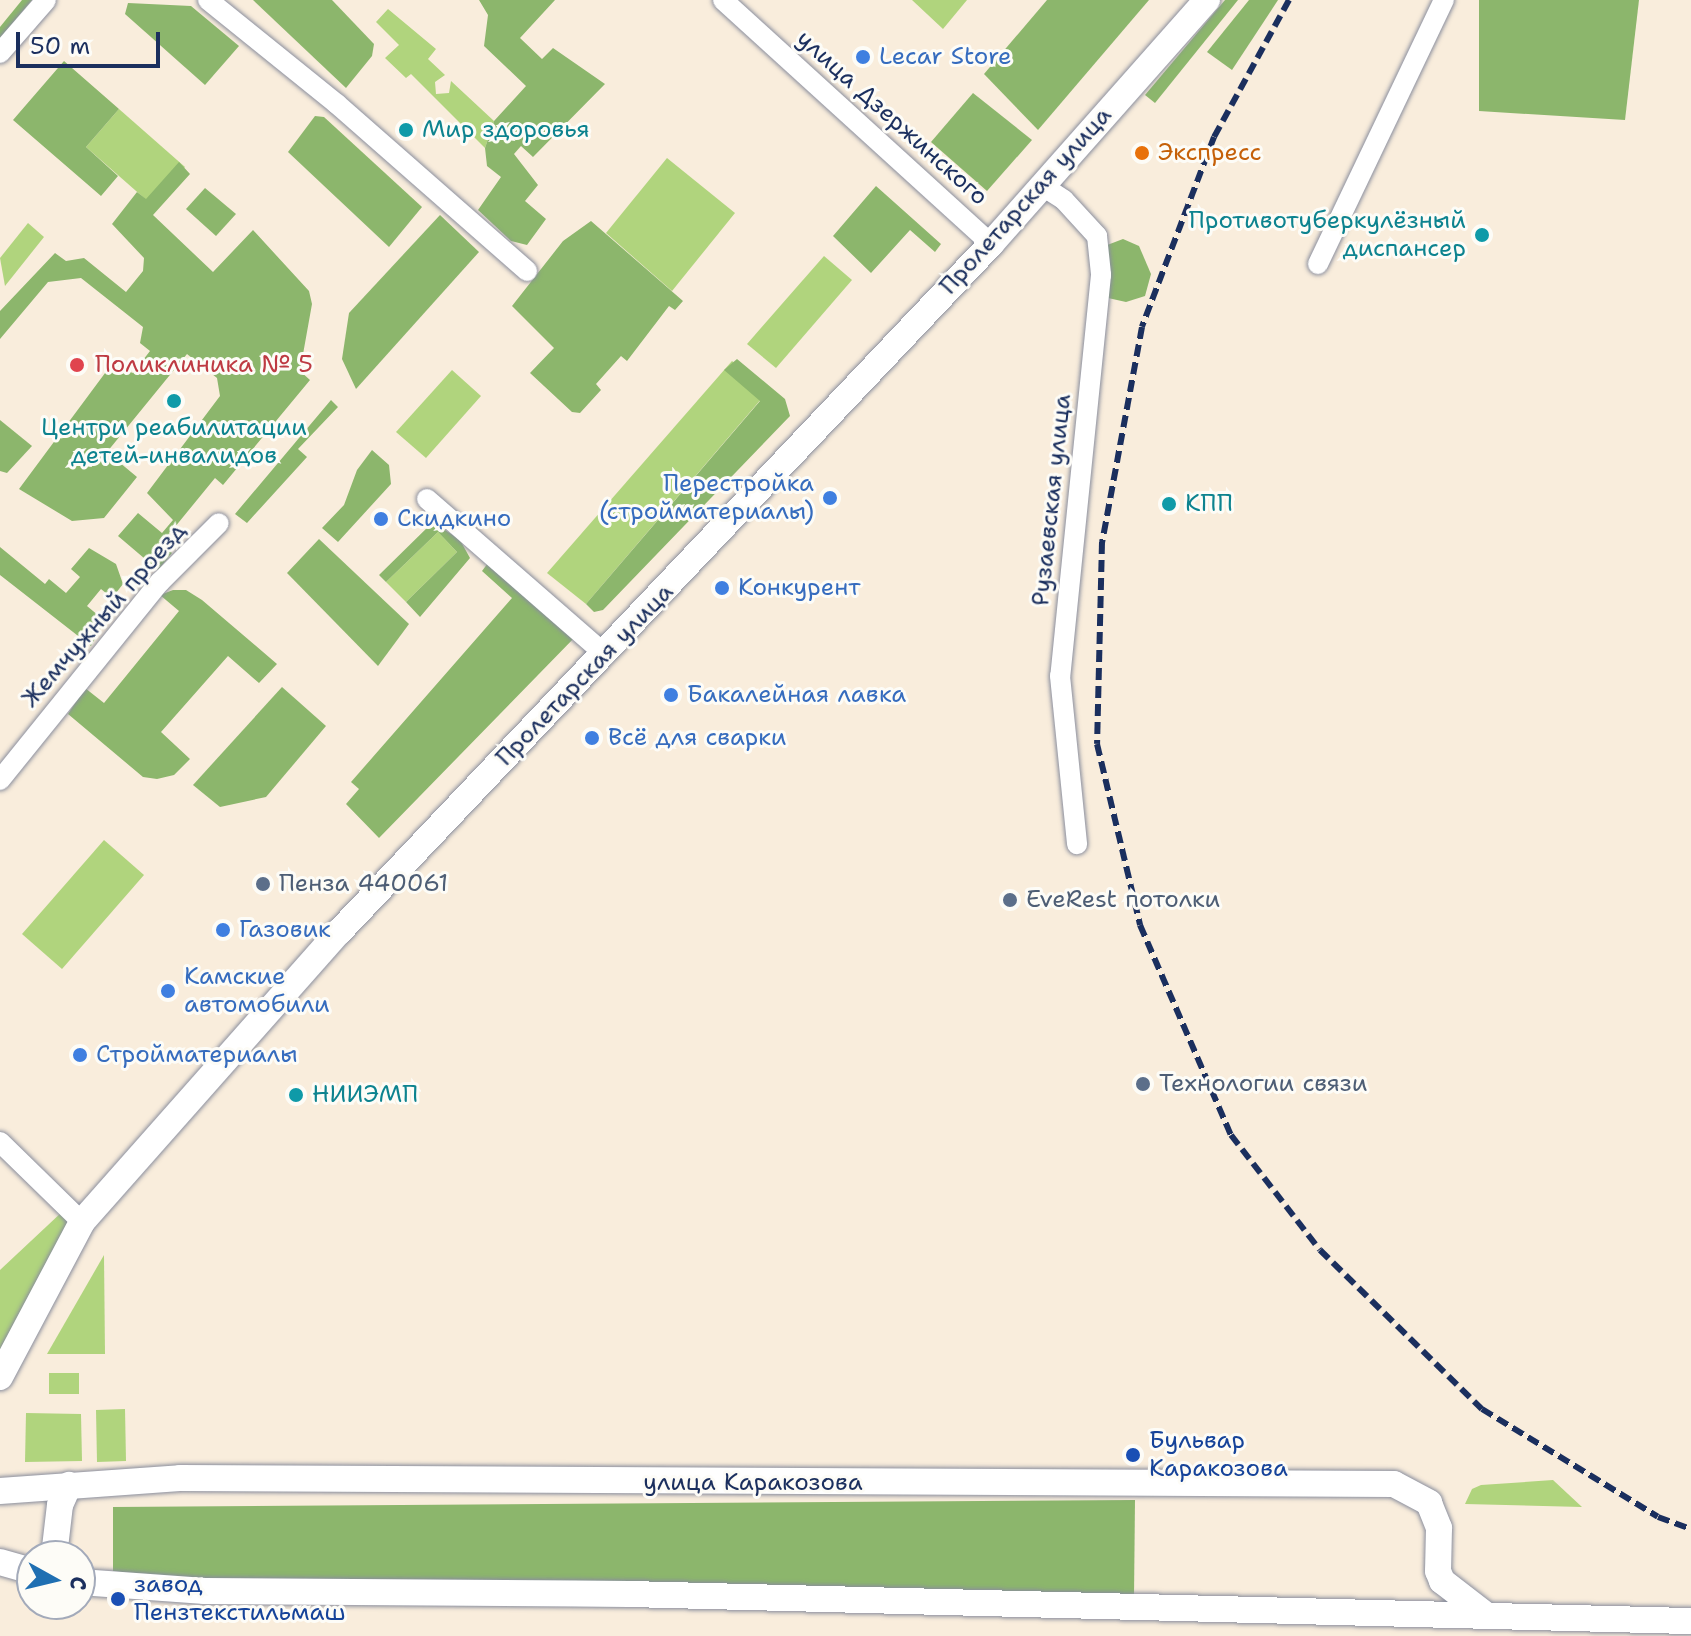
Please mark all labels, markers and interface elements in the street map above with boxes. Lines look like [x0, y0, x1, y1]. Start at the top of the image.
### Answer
scale bar [20, 16, 164, 66]
street label: улица Дзержинского [790, 24, 994, 212]
text: 50 m [30, 30, 90, 62]
place label: Lecar Store [879, 43, 1012, 71]
marker: Lecar Store [854, 48, 872, 66]
street label: Пролетарская улица [934, 101, 1118, 301]
place label: Мир здоровья [422, 116, 590, 144]
marker: Мир здоровья [397, 121, 415, 139]
place label: Экспресс [1158, 139, 1262, 167]
marker: Экспресс [1133, 144, 1151, 162]
place label: Противотуберкулёзный диспансер [1189, 207, 1466, 263]
marker: Противотуберкулёзный диспансер [1473, 226, 1491, 244]
place label: Поликлиника № 5 [95, 351, 313, 379]
marker: Поликлиника № 5 [66, 354, 88, 376]
marker: Центри реабилитации детей-инвалидов [165, 392, 183, 410]
street label: Рузаевская улица [1027, 393, 1077, 607]
place label: Центри реабилитации детей-инвалидов [41, 414, 307, 470]
place label: Перестройка (стройматериалы) [599, 470, 814, 526]
marker: Перестройка (стройматериалы) [821, 489, 839, 507]
place label: КПП [1185, 490, 1233, 518]
marker: КПП [1160, 495, 1178, 513]
place label: Скидкино [397, 505, 511, 533]
marker: Скидкино [372, 510, 390, 528]
street label: Жемчужный проезд [16, 517, 192, 713]
place label: Конкурент [738, 574, 861, 602]
street label: Пролетарская улица [490, 578, 680, 772]
marker: Конкурент [713, 579, 731, 597]
place label: Бакалейная лавка [687, 681, 906, 709]
marker: Бакалейная лавка [662, 686, 680, 704]
place label: Всё для сварки [608, 724, 786, 752]
marker: Всё для сварки [583, 729, 601, 747]
place label: Пенза 440061 [279, 870, 448, 898]
marker: Пенза 440061 [254, 875, 272, 893]
place label: EveRest потолки [1026, 886, 1220, 914]
marker: EveRest потолки [1001, 891, 1019, 909]
place label: Газовик [239, 916, 331, 944]
marker: Газовик [214, 921, 232, 939]
place label: Камские автомобили [184, 963, 330, 1019]
marker: Камские автомобили [159, 982, 177, 1000]
place label: Стройматериалы [96, 1041, 298, 1069]
marker: Стройматериалы [71, 1046, 89, 1064]
place label: Технологии связи [1159, 1070, 1367, 1098]
marker: Технологии связи [1134, 1075, 1152, 1093]
place label: НИИЭМП [312, 1081, 418, 1109]
marker: НИИЭМП [287, 1086, 305, 1104]
place label: Бульвар Каракозова [1149, 1427, 1288, 1483]
marker: Бульвар Каракозова [1124, 1446, 1142, 1464]
street label: улица Каракозова [643, 1469, 863, 1497]
north arrow [16, 1540, 96, 1620]
place label: завод Пензтекстильмаш [134, 1571, 346, 1627]
text: С [63, 1574, 94, 1592]
marker: завод Пензтекстильмаш [109, 1590, 127, 1608]

